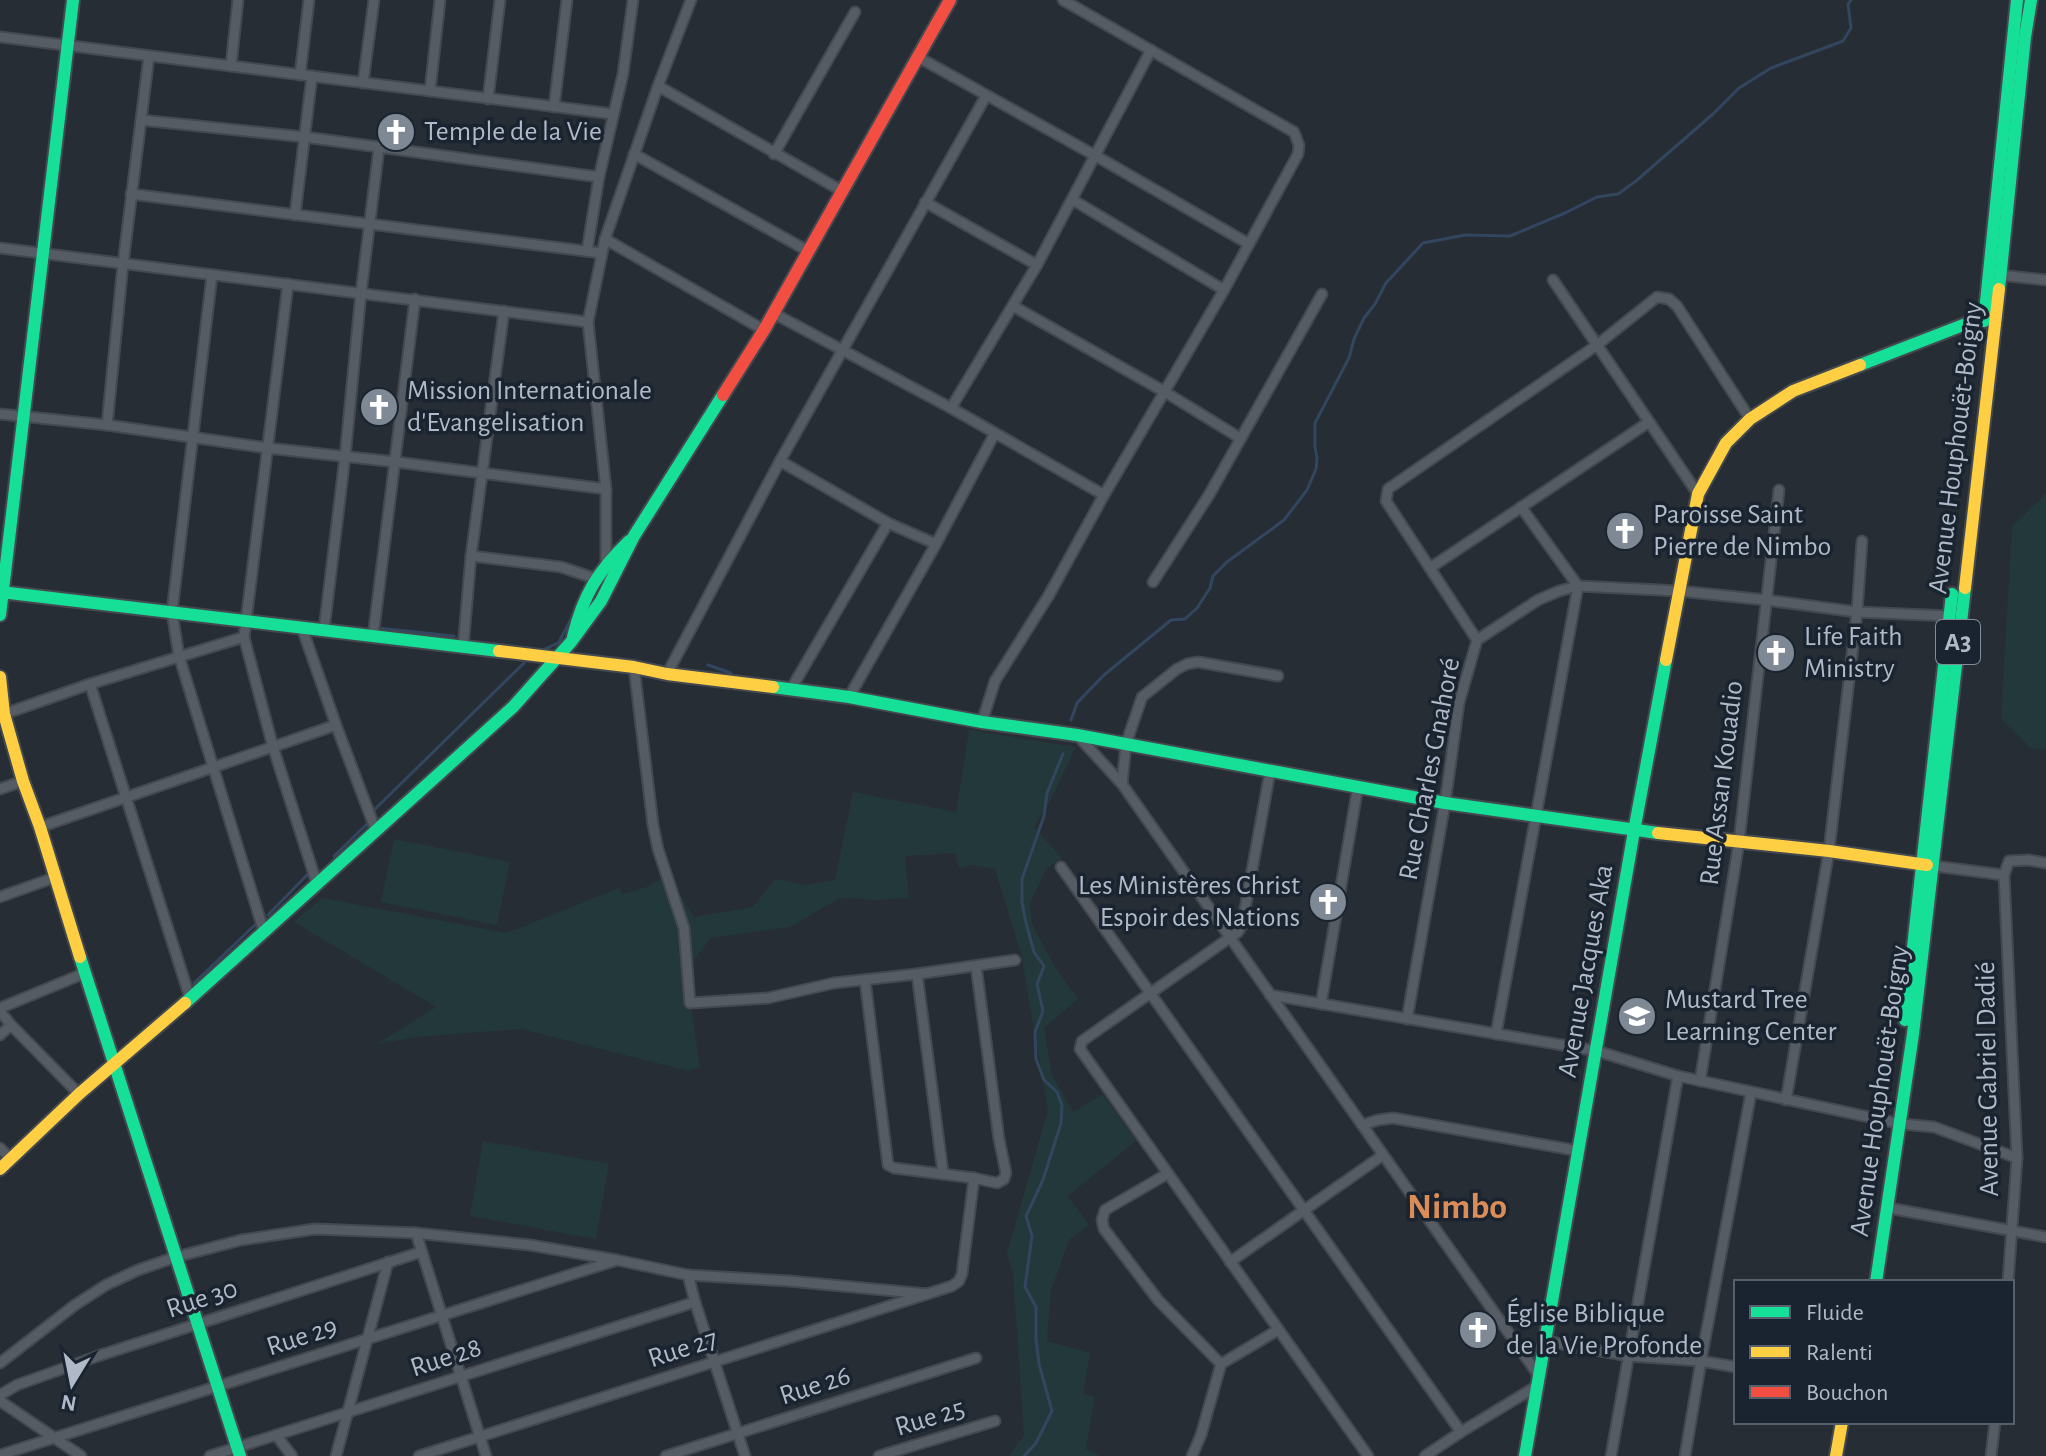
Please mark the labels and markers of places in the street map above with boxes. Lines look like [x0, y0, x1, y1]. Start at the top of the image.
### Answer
church icon: Temple de la Vie [375, 111, 417, 153]
place label: Temple de la Vie [424, 118, 602, 146]
place label: Mission Internationale d'Evangelisation [407, 377, 652, 437]
church icon: Mission Internationale d'Evangelisation [358, 386, 400, 428]
place label: Paroisse Saint Pierre de Nimbo [1653, 501, 1831, 561]
church icon: Paroisse Saint Pierre de Nimbo [1604, 510, 1646, 552]
place label: Life Faith Ministry [1804, 623, 1902, 683]
church icon: Life Faith Ministry [1755, 632, 1797, 674]
place label: Les Ministères Christ Espoir des Nations [1078, 872, 1300, 932]
church icon: Les Ministères Christ Espoir des Nations [1307, 881, 1349, 923]
place label: Mustard Tree Learning Center [1665, 986, 1837, 1046]
school or university icon: Mustard Tree Learning Center [1616, 995, 1658, 1037]
place label: Église Biblique de la Vie Profonde [1506, 1297, 1702, 1360]
church icon: Église Biblique de la Vie Profonde [1457, 1309, 1499, 1351]

